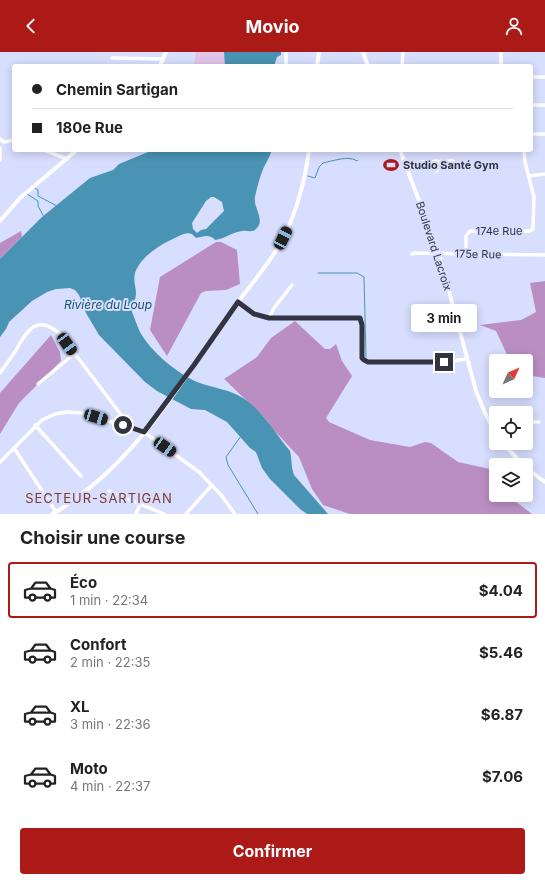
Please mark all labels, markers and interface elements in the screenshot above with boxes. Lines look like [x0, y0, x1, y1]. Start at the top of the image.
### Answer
icon: back [20, 15, 42, 37]
icon: person [503, 15, 525, 37]
text: Movio [245, 16, 300, 37]
text: Chemin Sartigan [56, 80, 178, 99]
text: 180e Rue [56, 118, 123, 137]
sports icon: Studio Santé Gym [382, 156, 400, 174]
place label: Studio Santé Gym [403, 158, 499, 172]
street label: Boulevard Lacroix [413, 200, 455, 292]
street label: 174e Rue [476, 224, 522, 238]
car [272, 225, 294, 251]
street label: 175e Rue [454, 247, 502, 261]
water label: Rivière du Loup [64, 297, 152, 312]
callout: 3 min [411, 304, 477, 332]
text: 3 min [427, 310, 461, 326]
car [55, 331, 79, 357]
route end [435, 353, 453, 371]
north arrow [489, 354, 533, 398]
map controls [489, 354, 533, 502]
button: locate [489, 406, 533, 450]
car [83, 408, 109, 426]
route start [114, 416, 132, 434]
car [152, 435, 178, 459]
button: layers [489, 458, 533, 502]
district label: SECTEUR-SARTIGAN [25, 490, 173, 506]
text: Choisir une course [20, 527, 185, 548]
icon: car [22, 572, 58, 608]
text: Éco [70, 573, 97, 592]
text: $4.04 [479, 581, 523, 600]
text: 1 min · 22:34 [70, 592, 148, 608]
icon: car [22, 634, 58, 670]
text: Confort [70, 635, 126, 654]
text: $5.46 [479, 643, 523, 662]
text: 2 min · 22:35 [70, 654, 150, 670]
icon: car [22, 696, 58, 732]
text: XL [70, 697, 90, 716]
text: $6.87 [481, 705, 523, 724]
text: 3 min · 22:36 [70, 716, 151, 732]
icon: car [22, 758, 58, 794]
text: Moto [70, 759, 108, 778]
text: $7.06 [482, 767, 523, 786]
text: 4 min · 22:37 [70, 778, 150, 794]
button: Confirmer [20, 828, 525, 874]

